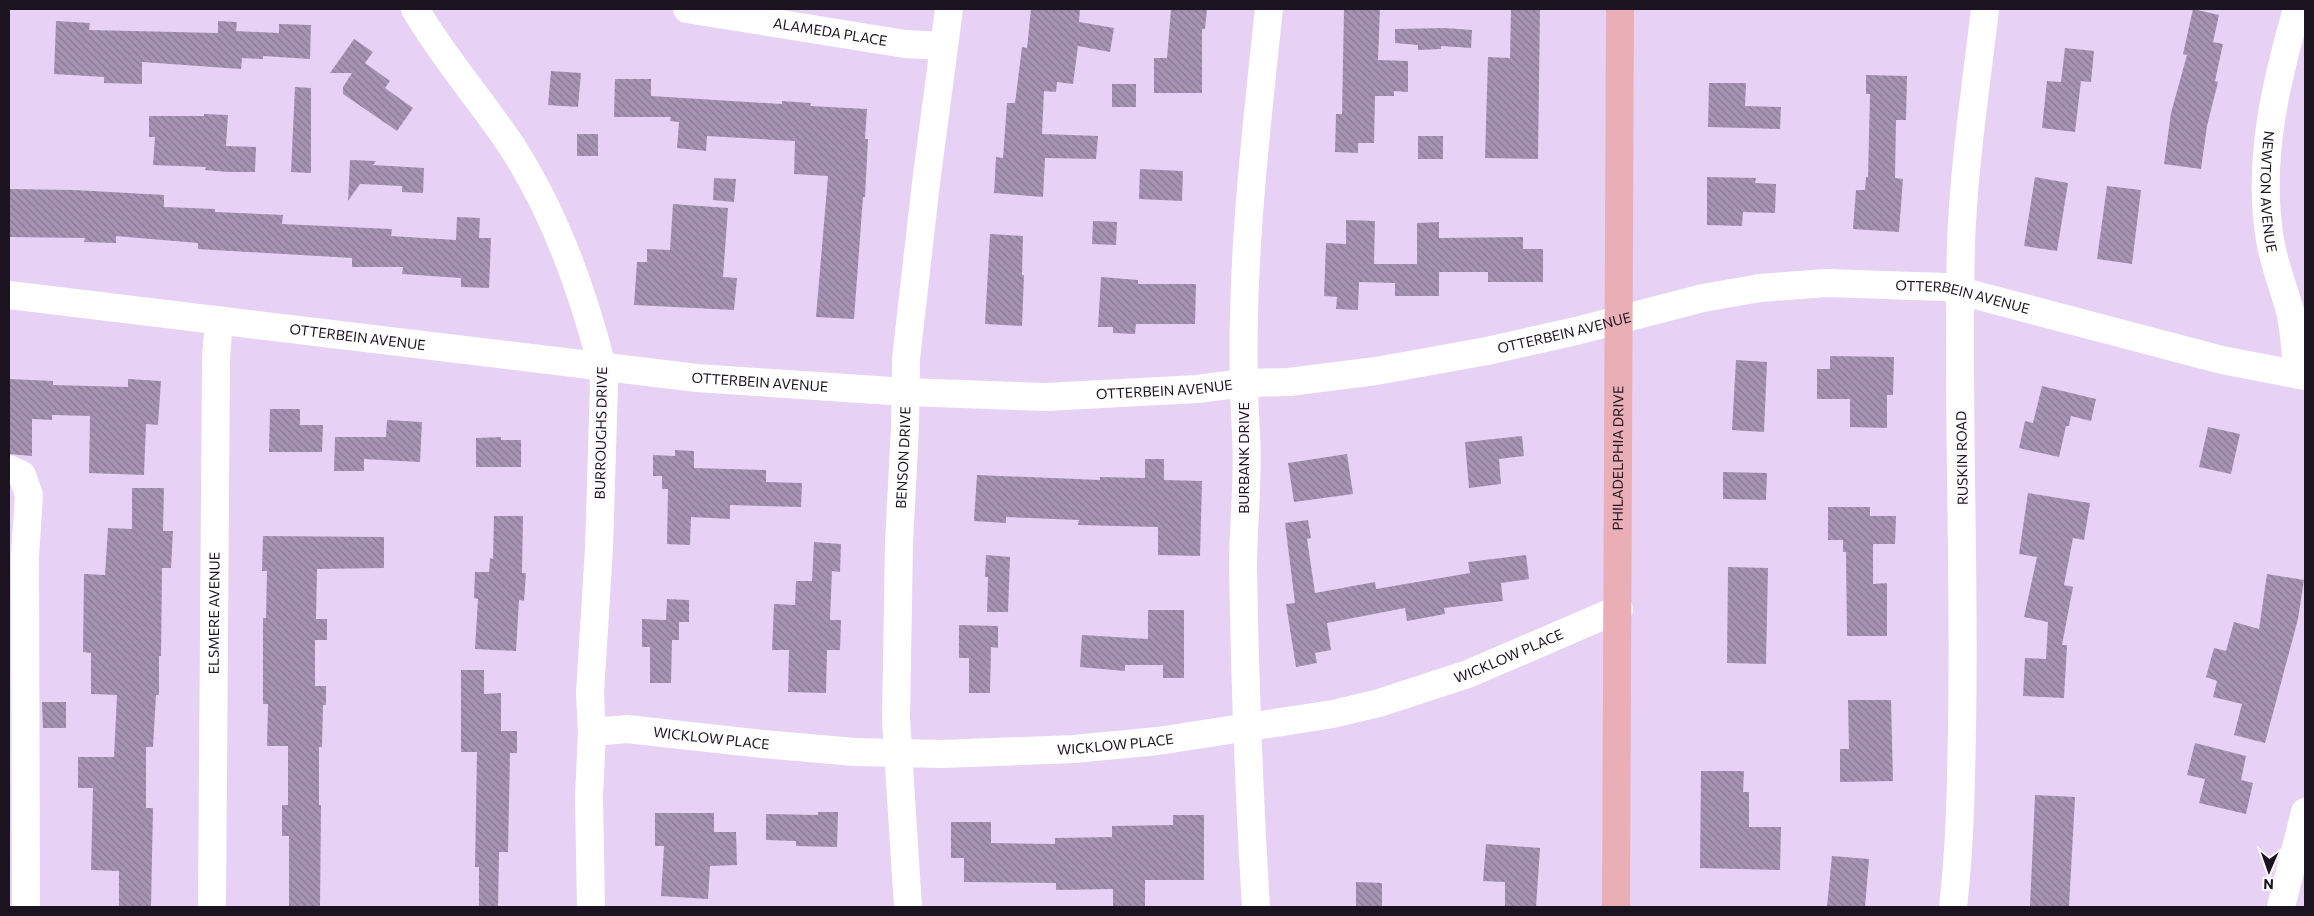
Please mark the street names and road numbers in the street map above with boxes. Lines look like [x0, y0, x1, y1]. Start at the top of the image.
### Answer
street label: ALAMEDA PLACE [772, 14, 889, 49]
street label: NEWTON AVENUE [2258, 130, 2281, 254]
street label: OTTERBEIN AVENUE [1895, 276, 2032, 317]
street label: OTTERBEIN AVENUE [1496, 308, 1633, 356]
street label: OTTERBEIN AVENUE [289, 320, 427, 353]
street label: BURROUGHS DRIVE [591, 367, 610, 499]
street label: OTTERBEIN AVENUE [691, 369, 829, 395]
street label: OTTERBEIN AVENUE [1095, 376, 1233, 402]
street label: PHILADELPHIA DRIVE [1609, 386, 1626, 530]
street label: BURBANK DRIVE [1235, 402, 1252, 514]
street label: BENSON DRIVE [892, 406, 913, 509]
street label: RUSKIN ROAD [1952, 411, 1971, 505]
street label: ELSMERE AVENUE [205, 552, 223, 674]
street label: WICKLOW PLACE [1452, 625, 1566, 686]
street label: WICKLOW PLACE [652, 723, 770, 753]
street label: WICKLOW PLACE [1057, 730, 1175, 758]

